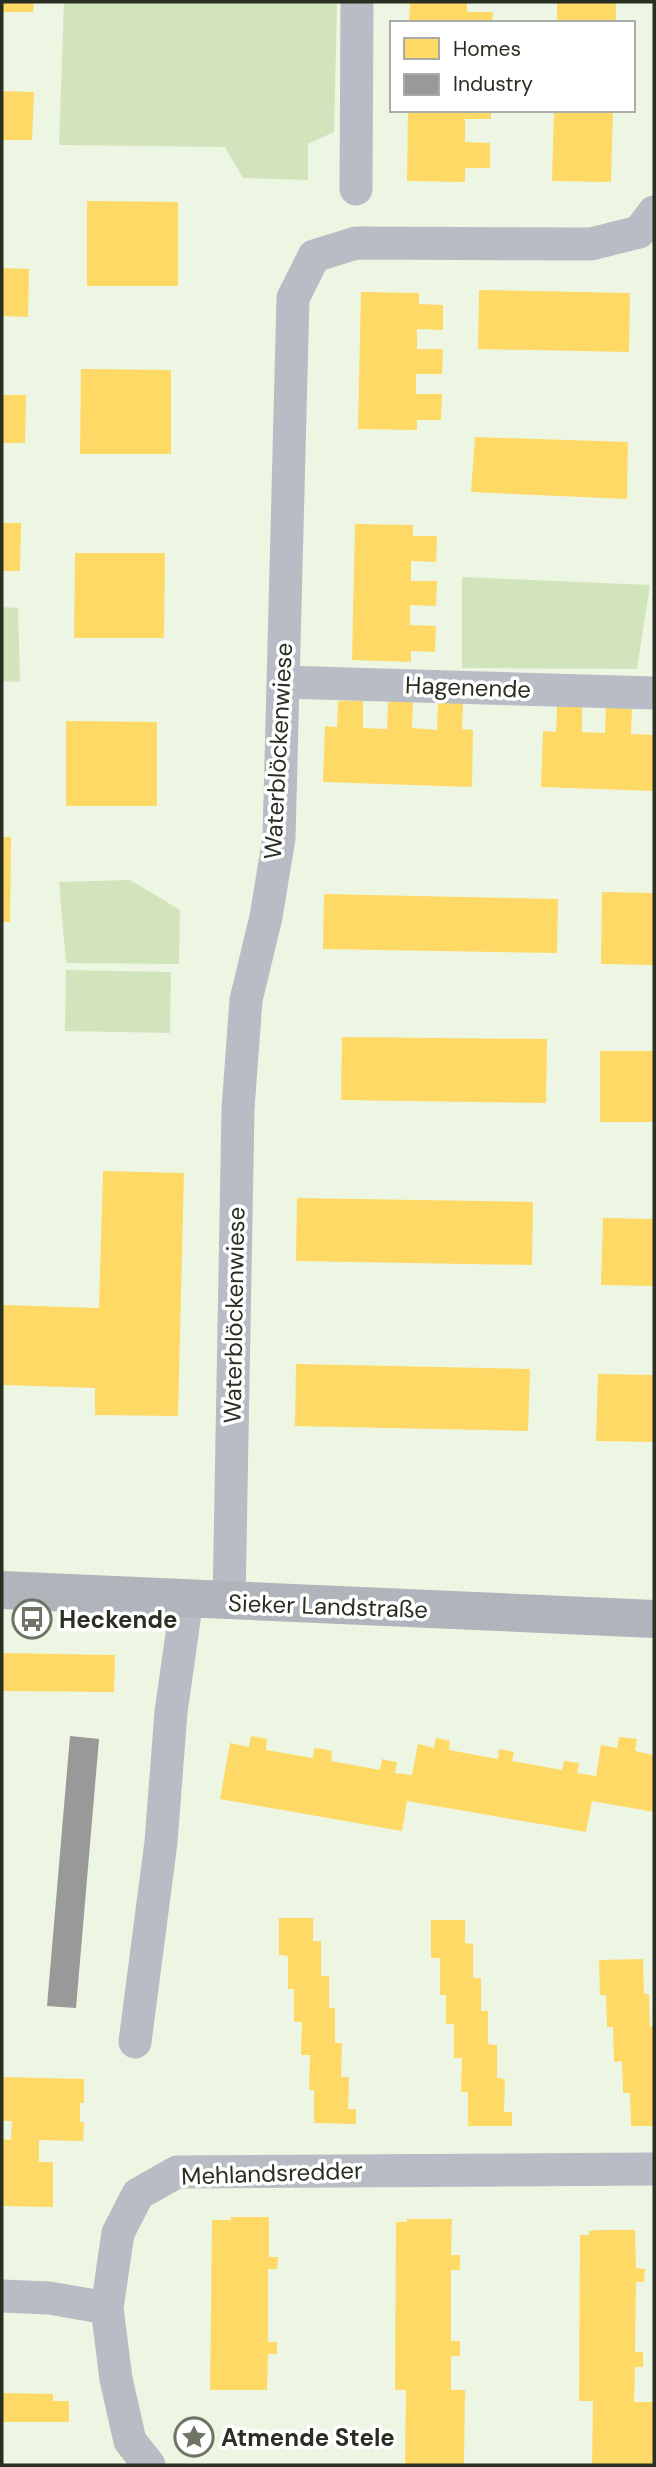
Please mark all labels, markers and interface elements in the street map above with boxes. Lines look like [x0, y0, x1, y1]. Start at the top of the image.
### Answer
legend [390, 21, 635, 112]
text: Homes [453, 35, 521, 63]
text: Industry [453, 70, 533, 98]
street label: Waterblöckenwiese [257, 642, 299, 860]
street label: Hagenende [405, 669, 531, 705]
street label: Waterblöckenwiese [217, 1206, 251, 1424]
street label: Sieker Landstraße [228, 1587, 428, 1625]
bus stop icon: Heckende [11, 1598, 53, 1640]
place label: Heckende [59, 1604, 177, 1635]
street label: Mehlandsredder [181, 2154, 363, 2192]
place icon: Atmende Stele [173, 2416, 215, 2458]
place label: Atmende Stele [221, 2422, 395, 2453]

